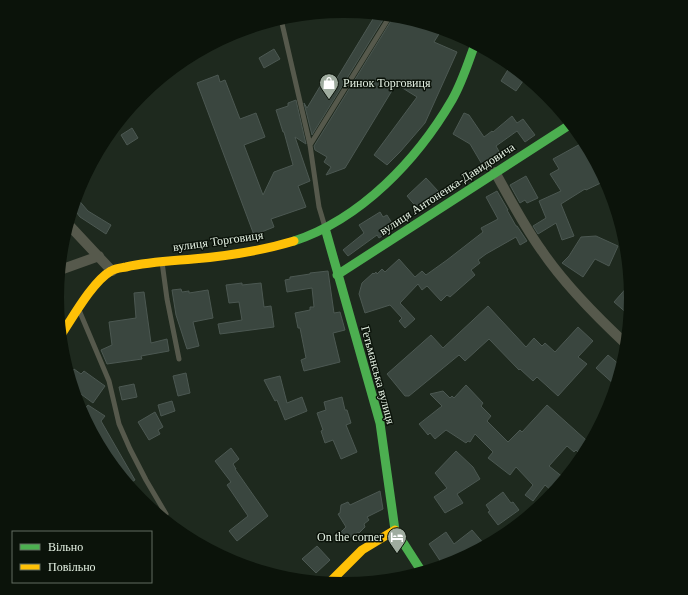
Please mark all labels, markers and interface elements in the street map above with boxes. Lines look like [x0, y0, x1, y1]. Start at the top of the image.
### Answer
shop icon: Ринок Торговиця [318, 72, 340, 100]
place label: Ринок Торговиця [343, 76, 431, 90]
street label: вулиця Антоненка-Давидовича [377, 140, 518, 238]
street label: вулиця Торговиця [172, 228, 265, 254]
street label: Гетьманська вулиця [358, 324, 398, 426]
hotel icon: On the corner [386, 526, 408, 554]
place label: On the corner [317, 530, 383, 544]
legend [12, 531, 152, 583]
text: Вільно [48, 540, 83, 554]
text: Повільно [48, 560, 96, 574]

